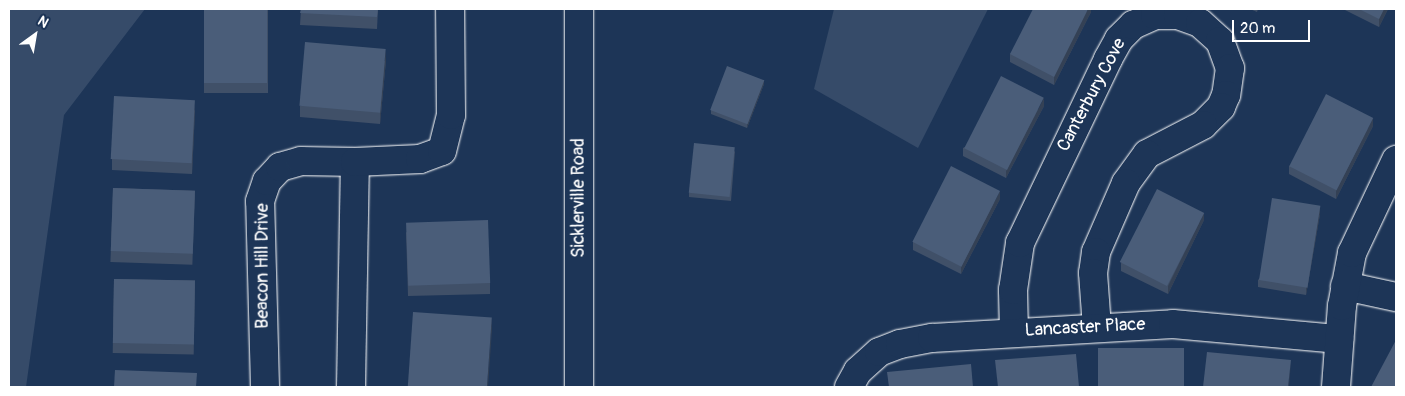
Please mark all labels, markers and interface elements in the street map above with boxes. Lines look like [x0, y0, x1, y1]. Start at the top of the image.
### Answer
north arrow [10, 10, 60, 60]
scale bar [1235, 10, 1312, 42]
text: N [35, 12, 52, 32]
text: 20 m [1240, 19, 1275, 38]
street label: Canterbury Cove [1053, 35, 1131, 155]
street label: Sicklerville Road [568, 138, 590, 258]
street label: Beacon Hill Drive [252, 203, 274, 329]
street label: Lancaster Place [1024, 314, 1146, 342]

